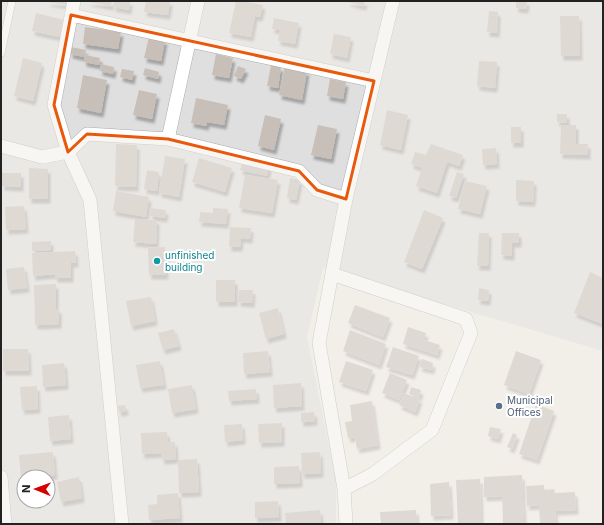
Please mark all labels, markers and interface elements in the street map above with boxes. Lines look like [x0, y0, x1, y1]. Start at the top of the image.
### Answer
place label: unfinished building [165, 249, 214, 273]
marker: unfinished building [152, 256, 162, 266]
place label: Municipal Offices [507, 394, 553, 418]
marker: Municipal Offices [494, 401, 504, 411]
north arrow [16, 469, 56, 509]
text: N [19, 485, 33, 493]

